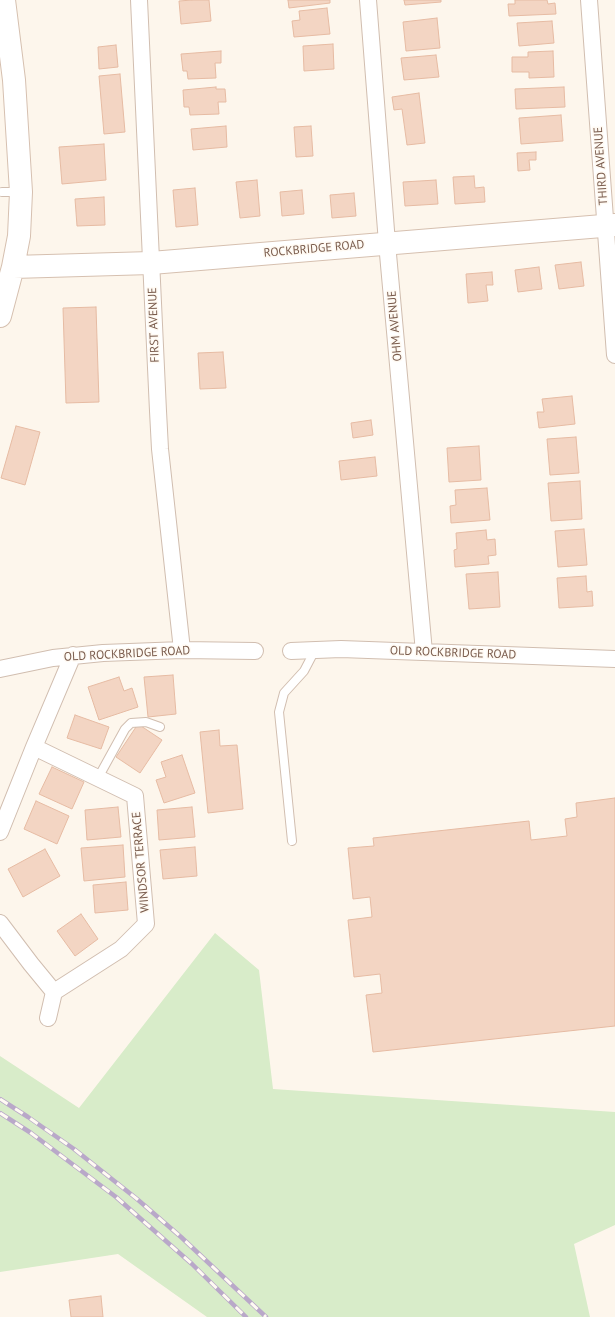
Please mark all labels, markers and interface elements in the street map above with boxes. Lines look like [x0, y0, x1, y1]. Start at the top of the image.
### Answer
street label: THIRD AVENUE [591, 126, 611, 206]
street label: ROCKBRIDGE ROAD [263, 237, 365, 261]
street label: FIRST AVENUE [145, 287, 163, 363]
street label: OHM AVENUE [385, 290, 405, 362]
street label: OLD ROCKBRIDGE ROAD [64, 644, 190, 664]
street label: OLD ROCKBRIDGE ROAD [390, 644, 516, 662]
street label: WINDSOR TERRACE [129, 811, 153, 913]

